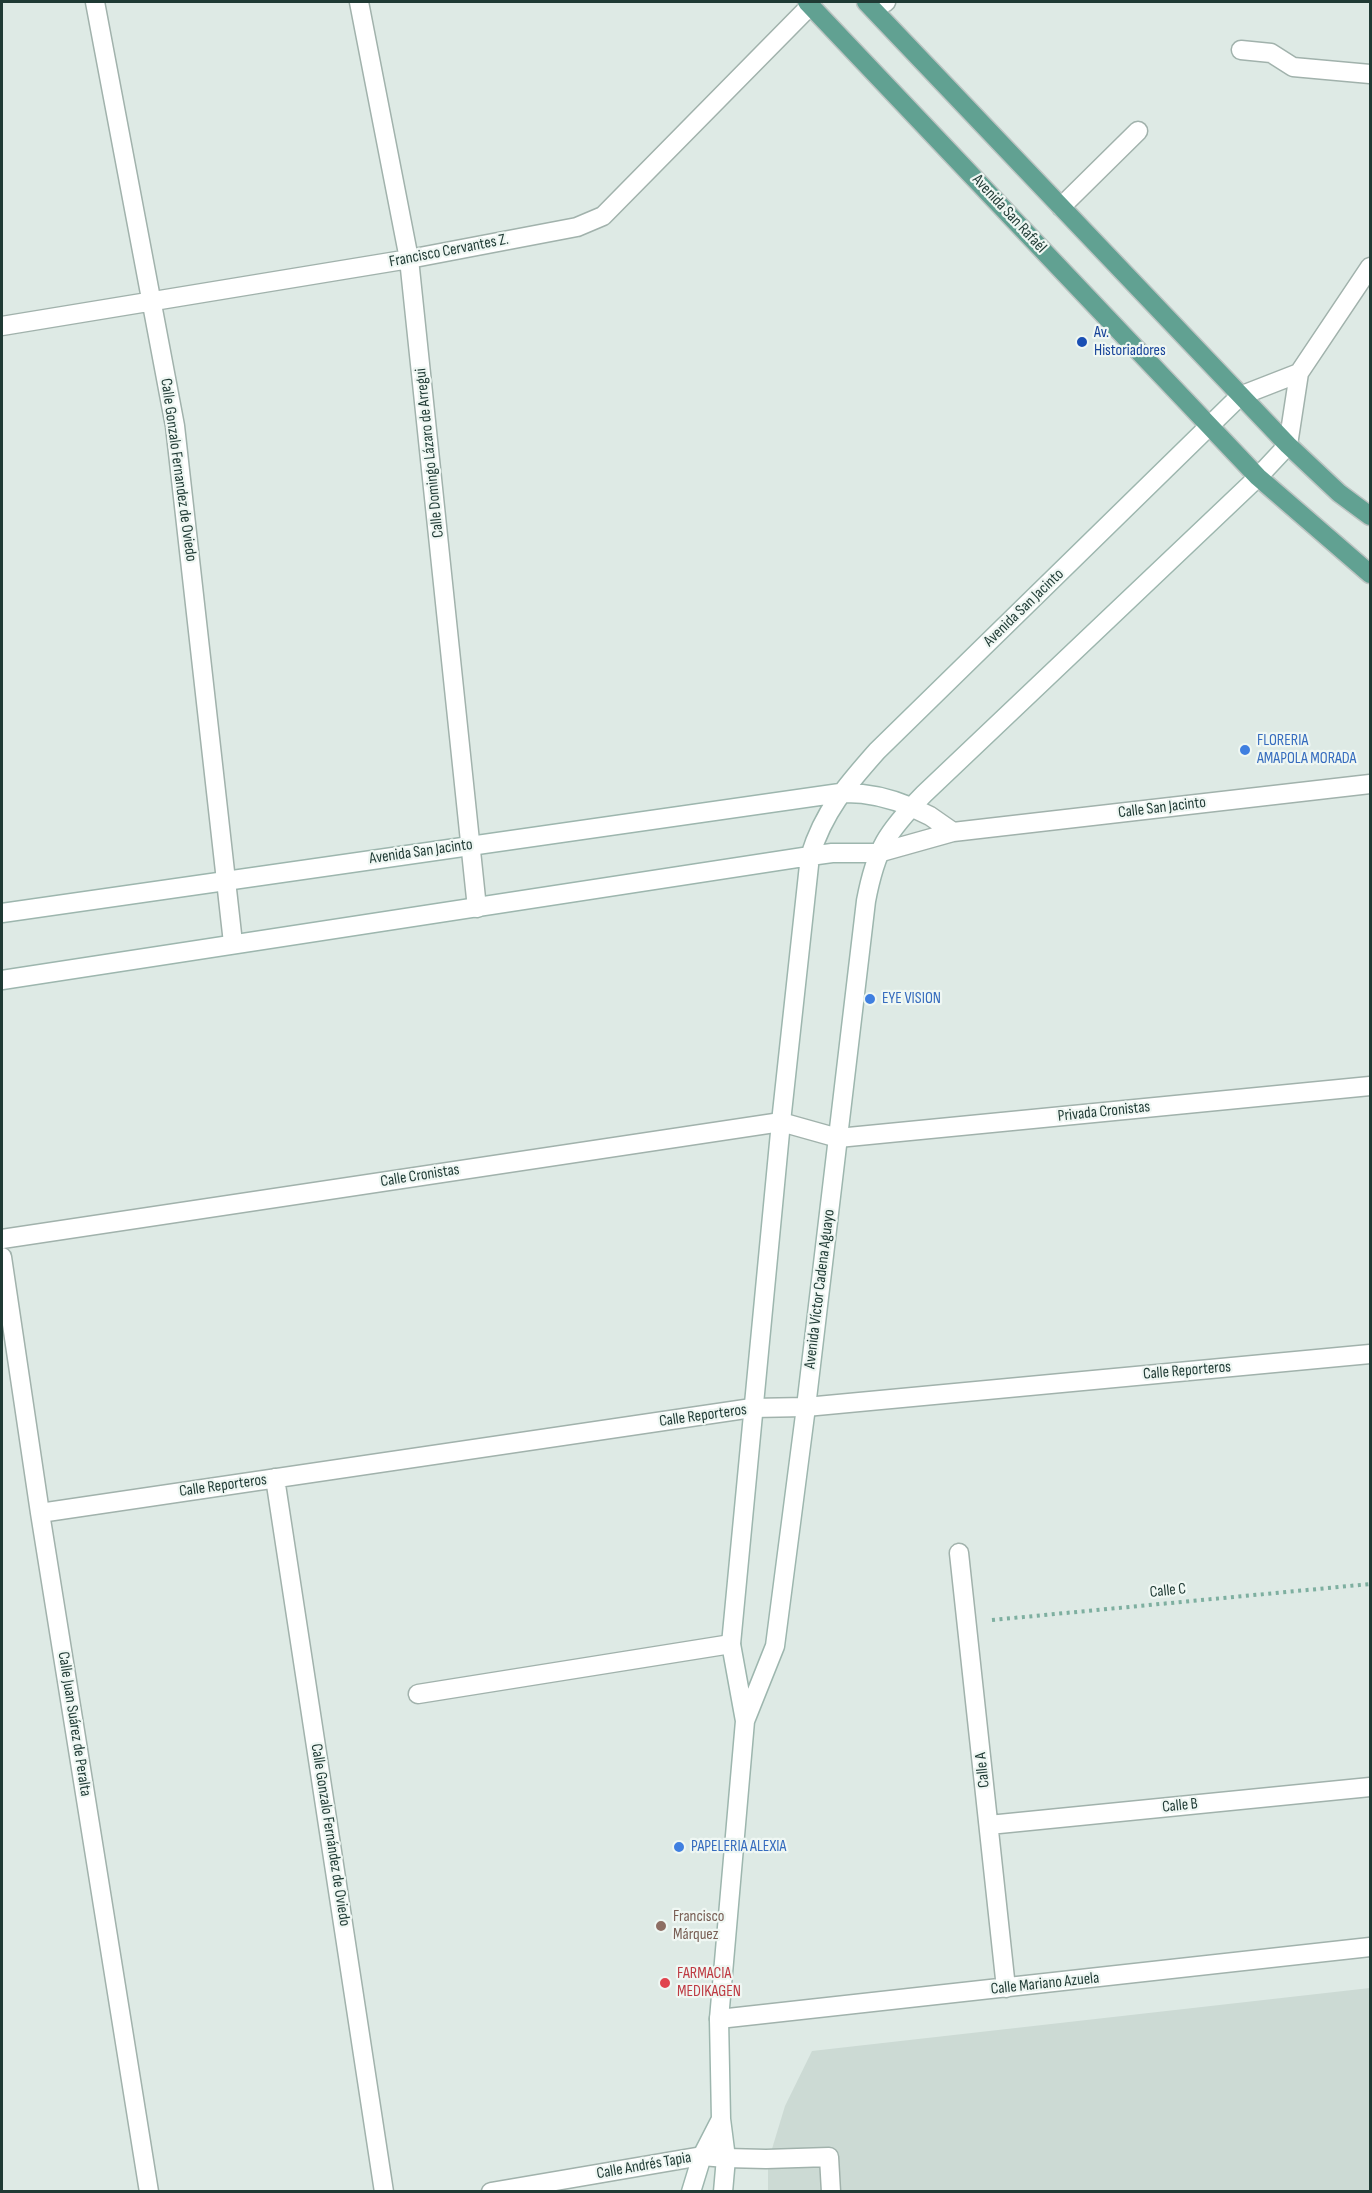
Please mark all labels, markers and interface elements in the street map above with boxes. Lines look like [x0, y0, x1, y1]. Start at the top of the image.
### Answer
street label: Avenida San Rafaél [968, 171, 1050, 257]
street label: Francisco Cervantes Z. [388, 230, 510, 272]
place label: Av. Historiadores [1094, 323, 1166, 361]
marker: Av. Historiadores [1075, 335, 1089, 349]
street label: Calle Domingo Lázaro de Arregui [412, 367, 448, 539]
street label: Calle Gonzalo Fernandez de Oviedo [156, 377, 200, 563]
street label: Avenida San Jacinto [980, 565, 1068, 651]
place label: FLORERIA AMAPOLA MORADA [1257, 731, 1356, 769]
marker: FLORERIA AMAPOLA MORADA [1238, 743, 1252, 757]
street label: Calle San Jacinto [1117, 793, 1207, 823]
street label: Avenida San Jacinto [368, 835, 474, 869]
place label: EYE VISION [882, 989, 941, 1009]
marker: EYE VISION [863, 992, 877, 1006]
street label: Privada Cronistas [1057, 1098, 1151, 1126]
street label: Calle Cronistas [379, 1160, 461, 1192]
street label: Avenida Víctor Cadena Aguayo [801, 1208, 839, 1370]
street label: Calle Reporteros [1142, 1358, 1232, 1384]
street label: Calle Reporteros [658, 1400, 748, 1432]
street label: Calle Reporteros [178, 1470, 268, 1502]
street label: Calle C [1149, 1580, 1187, 1602]
street label: Calle Juan Suárez de Peralta [53, 1650, 95, 1798]
street label: Calle Gonzalo Fernández de Oviedo [306, 1742, 354, 1928]
street label: Calle A [972, 1751, 994, 1789]
street label: Calle B [1161, 1795, 1199, 1817]
place label: PAPELERIA ALEXIA [691, 1837, 786, 1857]
marker: PAPELERIA ALEXIA [672, 1840, 686, 1854]
place label: Francisco Márquez [673, 1907, 724, 1945]
marker: Francisco Márquez [654, 1919, 668, 1933]
place label: FARMACIA MEDIKAGEN [677, 1964, 741, 2002]
street label: Calle Mariano Azuela [990, 1969, 1100, 1999]
marker: FARMACIA MEDIKAGEN [658, 1976, 672, 1990]
street label: Calle Andrés Tapia [595, 2148, 693, 2184]

